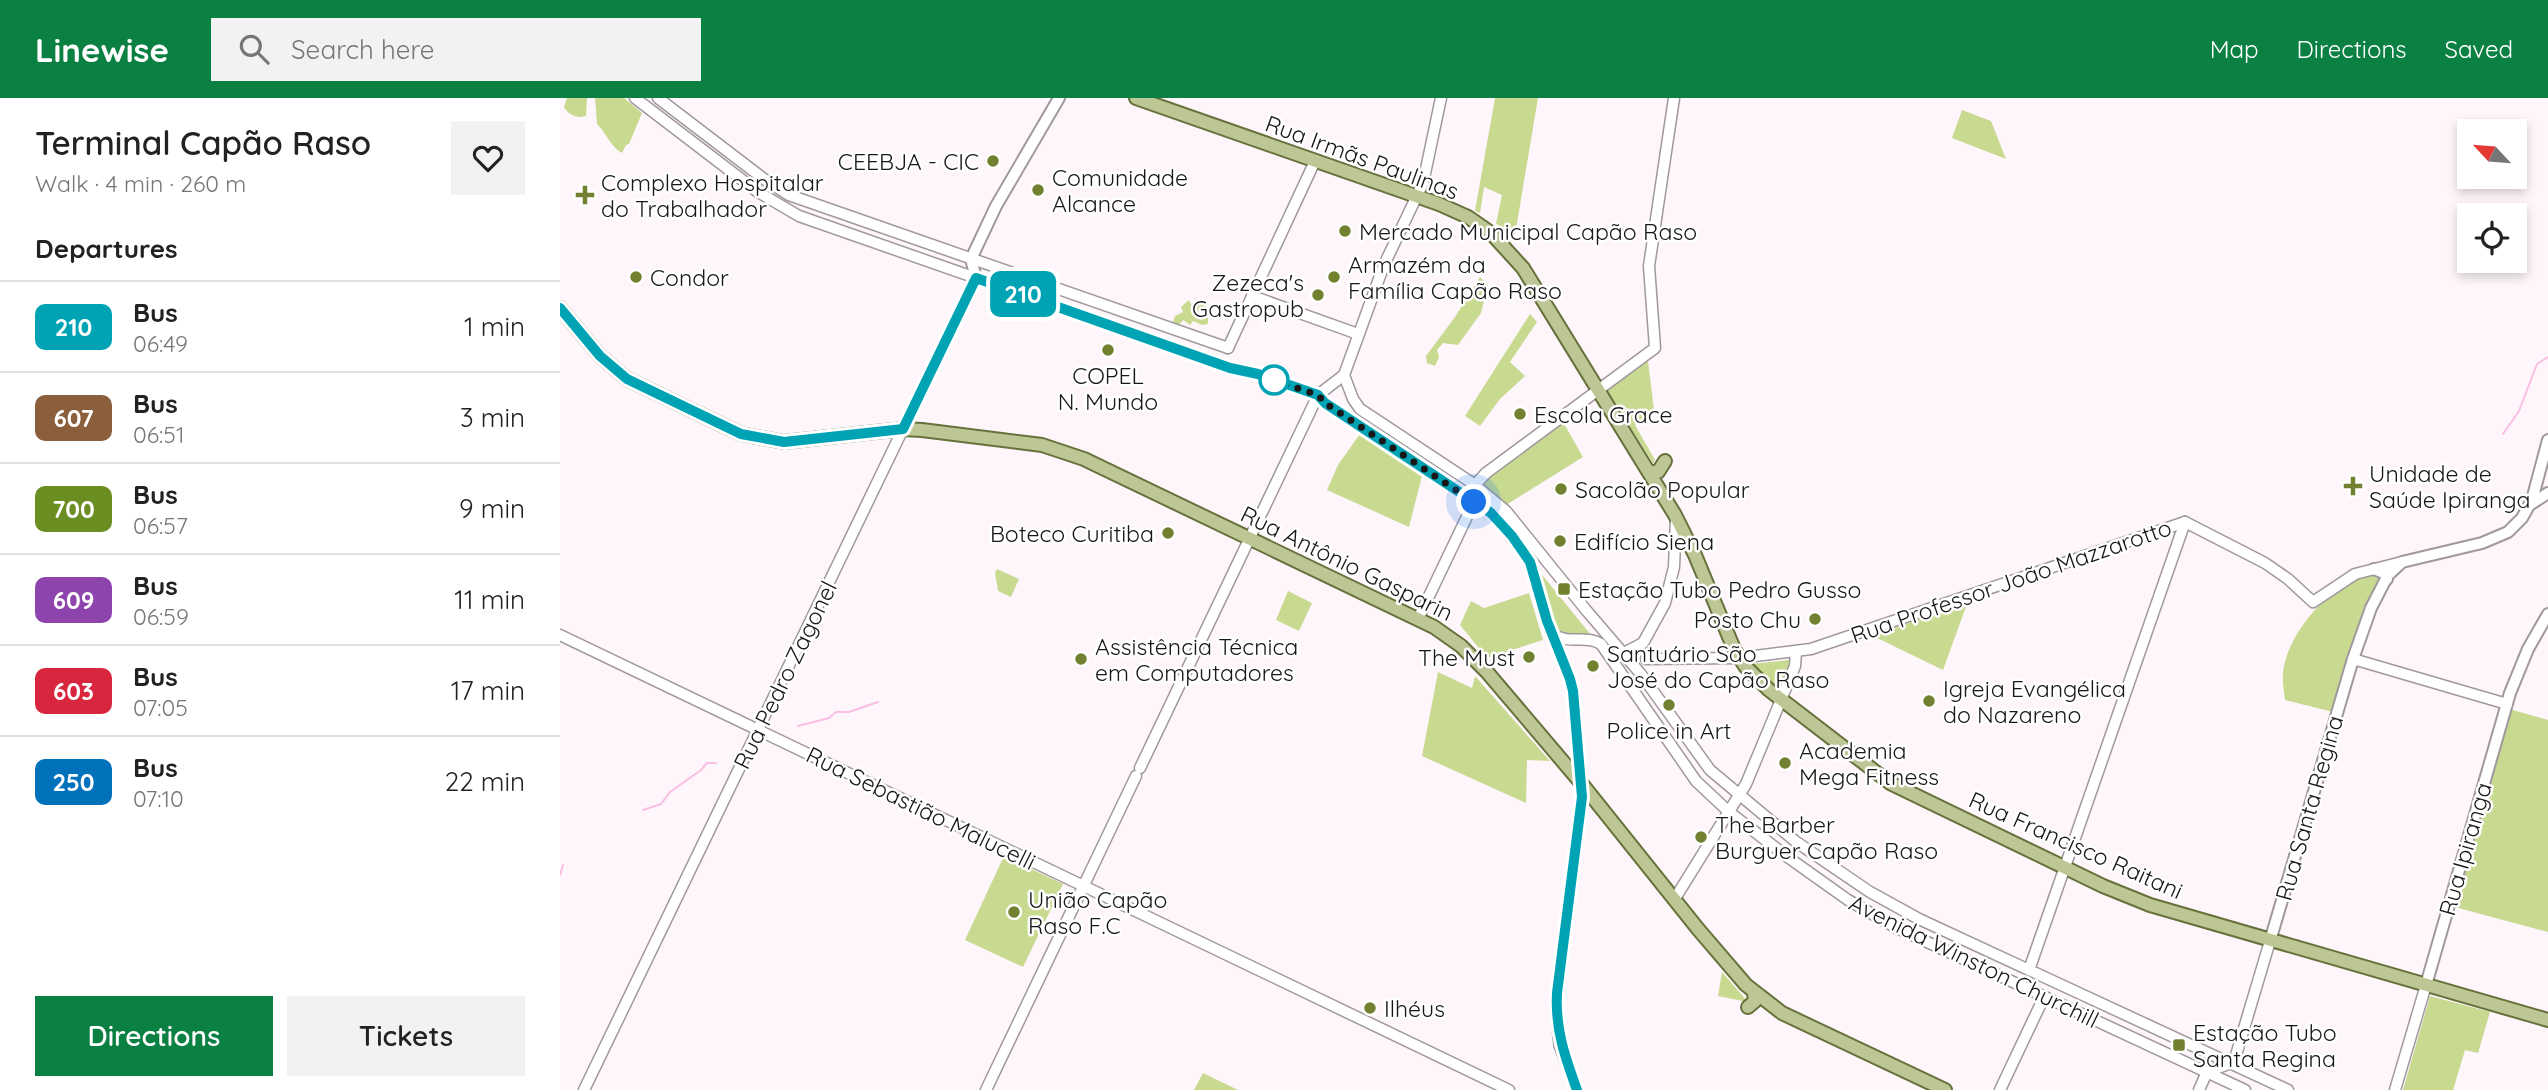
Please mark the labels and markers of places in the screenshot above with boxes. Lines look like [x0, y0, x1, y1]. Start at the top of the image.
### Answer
place label: CEEBJA - CIC [838, 147, 979, 176]
marker: CEEBJA - CIC [985, 153, 1001, 169]
place label: Comunidade Alcance [1052, 163, 1188, 218]
place label: Complexo Hospitalar do Trabalhador [601, 168, 824, 223]
marker: Comunidade Alcance [1030, 182, 1046, 198]
marker: Complexo Hospitalar do Trabalhador [575, 185, 595, 205]
place label: Mercado Municipal Capão Raso [1359, 217, 1697, 246]
marker: Mercado Municipal Capão Raso [1337, 223, 1353, 239]
place label: Armazém da Família Capão Raso [1348, 250, 1562, 305]
place label: Condor [650, 263, 729, 292]
place label: Zezeca's Gastropub [1192, 268, 1304, 323]
marker: Condor [628, 269, 644, 285]
marker: Armazém da Família Capão Raso [1326, 269, 1342, 285]
marker: Zezeca's Gastropub [1310, 287, 1326, 303]
marker: COPEL N. Mundo [1100, 342, 1116, 358]
place label: COPEL N. Mundo [1058, 361, 1158, 416]
unlabelled marker [1259, 365, 1289, 395]
place label: Escola Grace [1534, 400, 1673, 429]
marker: Escola Grace [1512, 406, 1528, 422]
place label: Unidade de Saúde Ipiranga [2369, 459, 2531, 514]
place label: Sacolão Popular [1575, 475, 1750, 504]
marker: Unidade de Saúde Ipiranga [2343, 476, 2363, 496]
marker: Sacolão Popular [1553, 481, 1569, 497]
place label: Boteco Curitiba [990, 519, 1154, 548]
marker: Boteco Curitiba [1160, 525, 1176, 541]
place label: Edifício Siena [1574, 527, 1714, 556]
marker: Edifício Siena [1552, 533, 1568, 549]
place label: Estação Tubo Pedro Gusso [1578, 575, 1861, 604]
marker: Estação Tubo Pedro Gusso [1556, 581, 1572, 597]
place label: Posto Chu [1694, 605, 1801, 634]
marker: Posto Chu [1807, 611, 1823, 627]
place label: Assistência Técnica em Computadores [1095, 632, 1298, 687]
place label: Santuário São José do Capão Raso [1607, 639, 1829, 694]
place label: The Must [1418, 643, 1515, 672]
marker: The Must [1521, 649, 1537, 665]
marker: Assistência Técnica em Computadores [1073, 651, 1089, 667]
marker: Santuário São José do Capão Raso [1585, 658, 1601, 674]
place label: Igreja Evangélica do Nazareno [1943, 674, 2126, 729]
marker: Igreja Evangélica do Nazareno [1921, 693, 1937, 709]
marker: Police in Art [1661, 697, 1677, 713]
place label: Police in Art [1607, 716, 1732, 745]
place label: Academia Mega Fitness [1799, 736, 1939, 791]
marker: Academia Mega Fitness [1777, 755, 1793, 771]
place label: The Barber Burguer Capão Raso [1715, 810, 1938, 865]
marker: The Barber Burguer Capão Raso [1693, 829, 1709, 845]
place label: União Capão Raso F.C [1028, 885, 1167, 940]
marker: União Capão Raso F.C [1006, 904, 1022, 920]
place label: Ilhéus [1384, 994, 1445, 1023]
marker: Ilhéus [1362, 1000, 1378, 1016]
place label: Estação Tubo Santa Regina [2193, 1018, 2337, 1073]
marker: Estação Tubo Santa Regina [2171, 1037, 2187, 1053]

